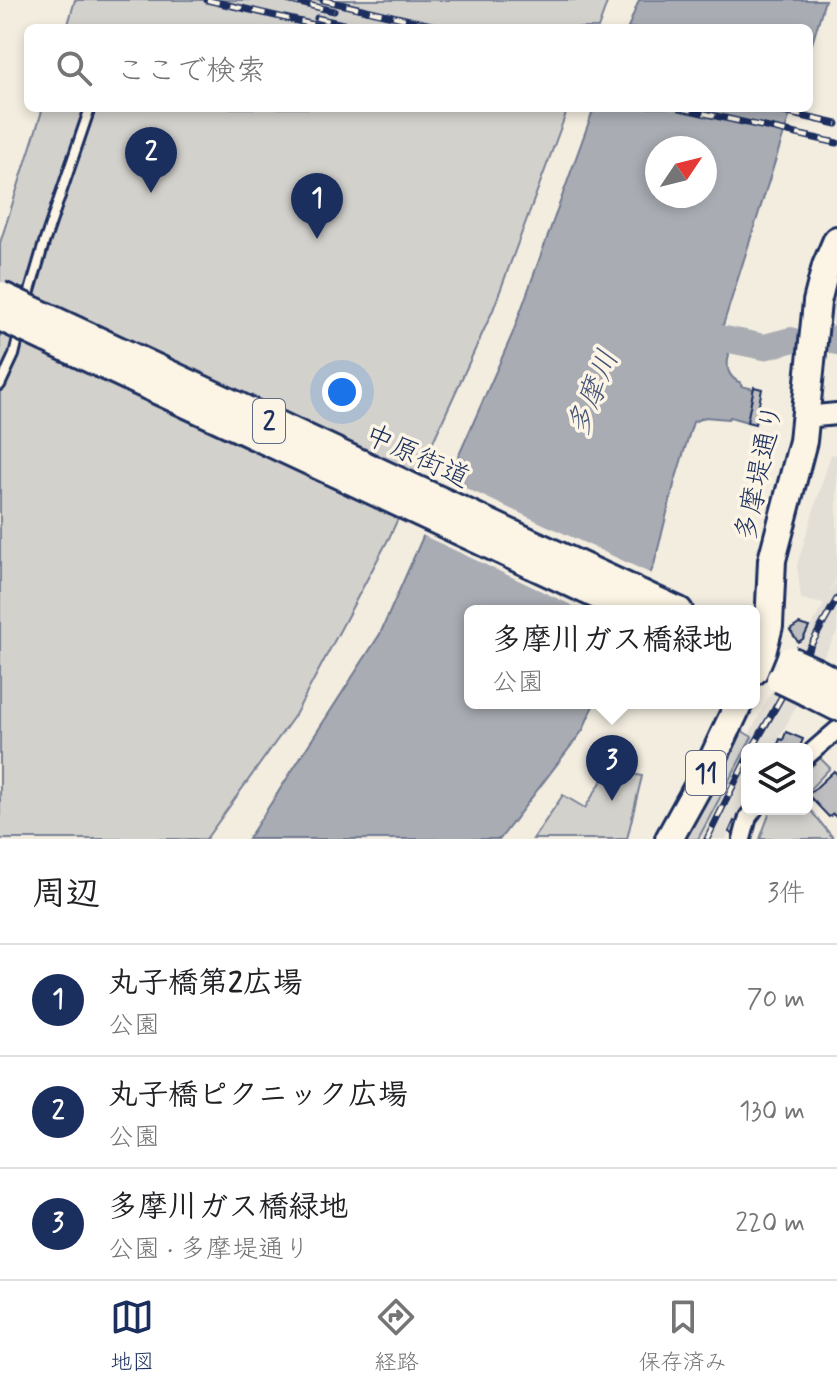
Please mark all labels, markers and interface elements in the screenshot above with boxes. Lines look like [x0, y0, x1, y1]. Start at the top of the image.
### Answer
search box [24, 24, 813, 112]
icon: search [52, 46, 96, 90]
text: ここで検索 [116, 52, 266, 91]
pin: 2 [125, 127, 177, 193]
north arrow [645, 136, 717, 208]
pin: 1 [291, 173, 343, 239]
water label: 多摩川 [558, 345, 628, 443]
your location [322, 372, 362, 412]
road number: 2 [253, 399, 285, 443]
street label: 多摩堤通り [728, 400, 793, 545]
street label: 中原街道 [358, 417, 476, 498]
popup [464, 605, 760, 709]
text: 多摩川ガス橋緑地 [492, 621, 732, 660]
text: 公園 [492, 666, 544, 700]
pin: 3 [586, 735, 638, 801]
map controls [741, 743, 813, 815]
button: layers [741, 743, 813, 815]
road number: 11 [686, 751, 726, 795]
text: 周辺 [32, 872, 100, 917]
text: 3件 [767, 877, 805, 911]
text: 丸子橋第2広場 [108, 964, 303, 1003]
text: 1 [52, 983, 64, 1017]
text: 70 m [747, 983, 805, 1017]
text: 公園 [108, 1009, 160, 1043]
text: 丸子橋ピクニック広場 [108, 1076, 408, 1115]
text: 2 [52, 1095, 64, 1129]
text: 130 m [739, 1095, 805, 1129]
text: 公園 [108, 1121, 160, 1155]
text: 多摩川ガス橋緑地 [108, 1188, 349, 1227]
text: 3 [52, 1207, 64, 1241]
text: 220 m [735, 1207, 805, 1241]
text: 公園 · 多摩堤通り [108, 1233, 310, 1267]
tab: 地図 [110, 1295, 154, 1377]
tab: 経路 [374, 1295, 419, 1377]
tab: 保存済み [639, 1295, 727, 1377]

